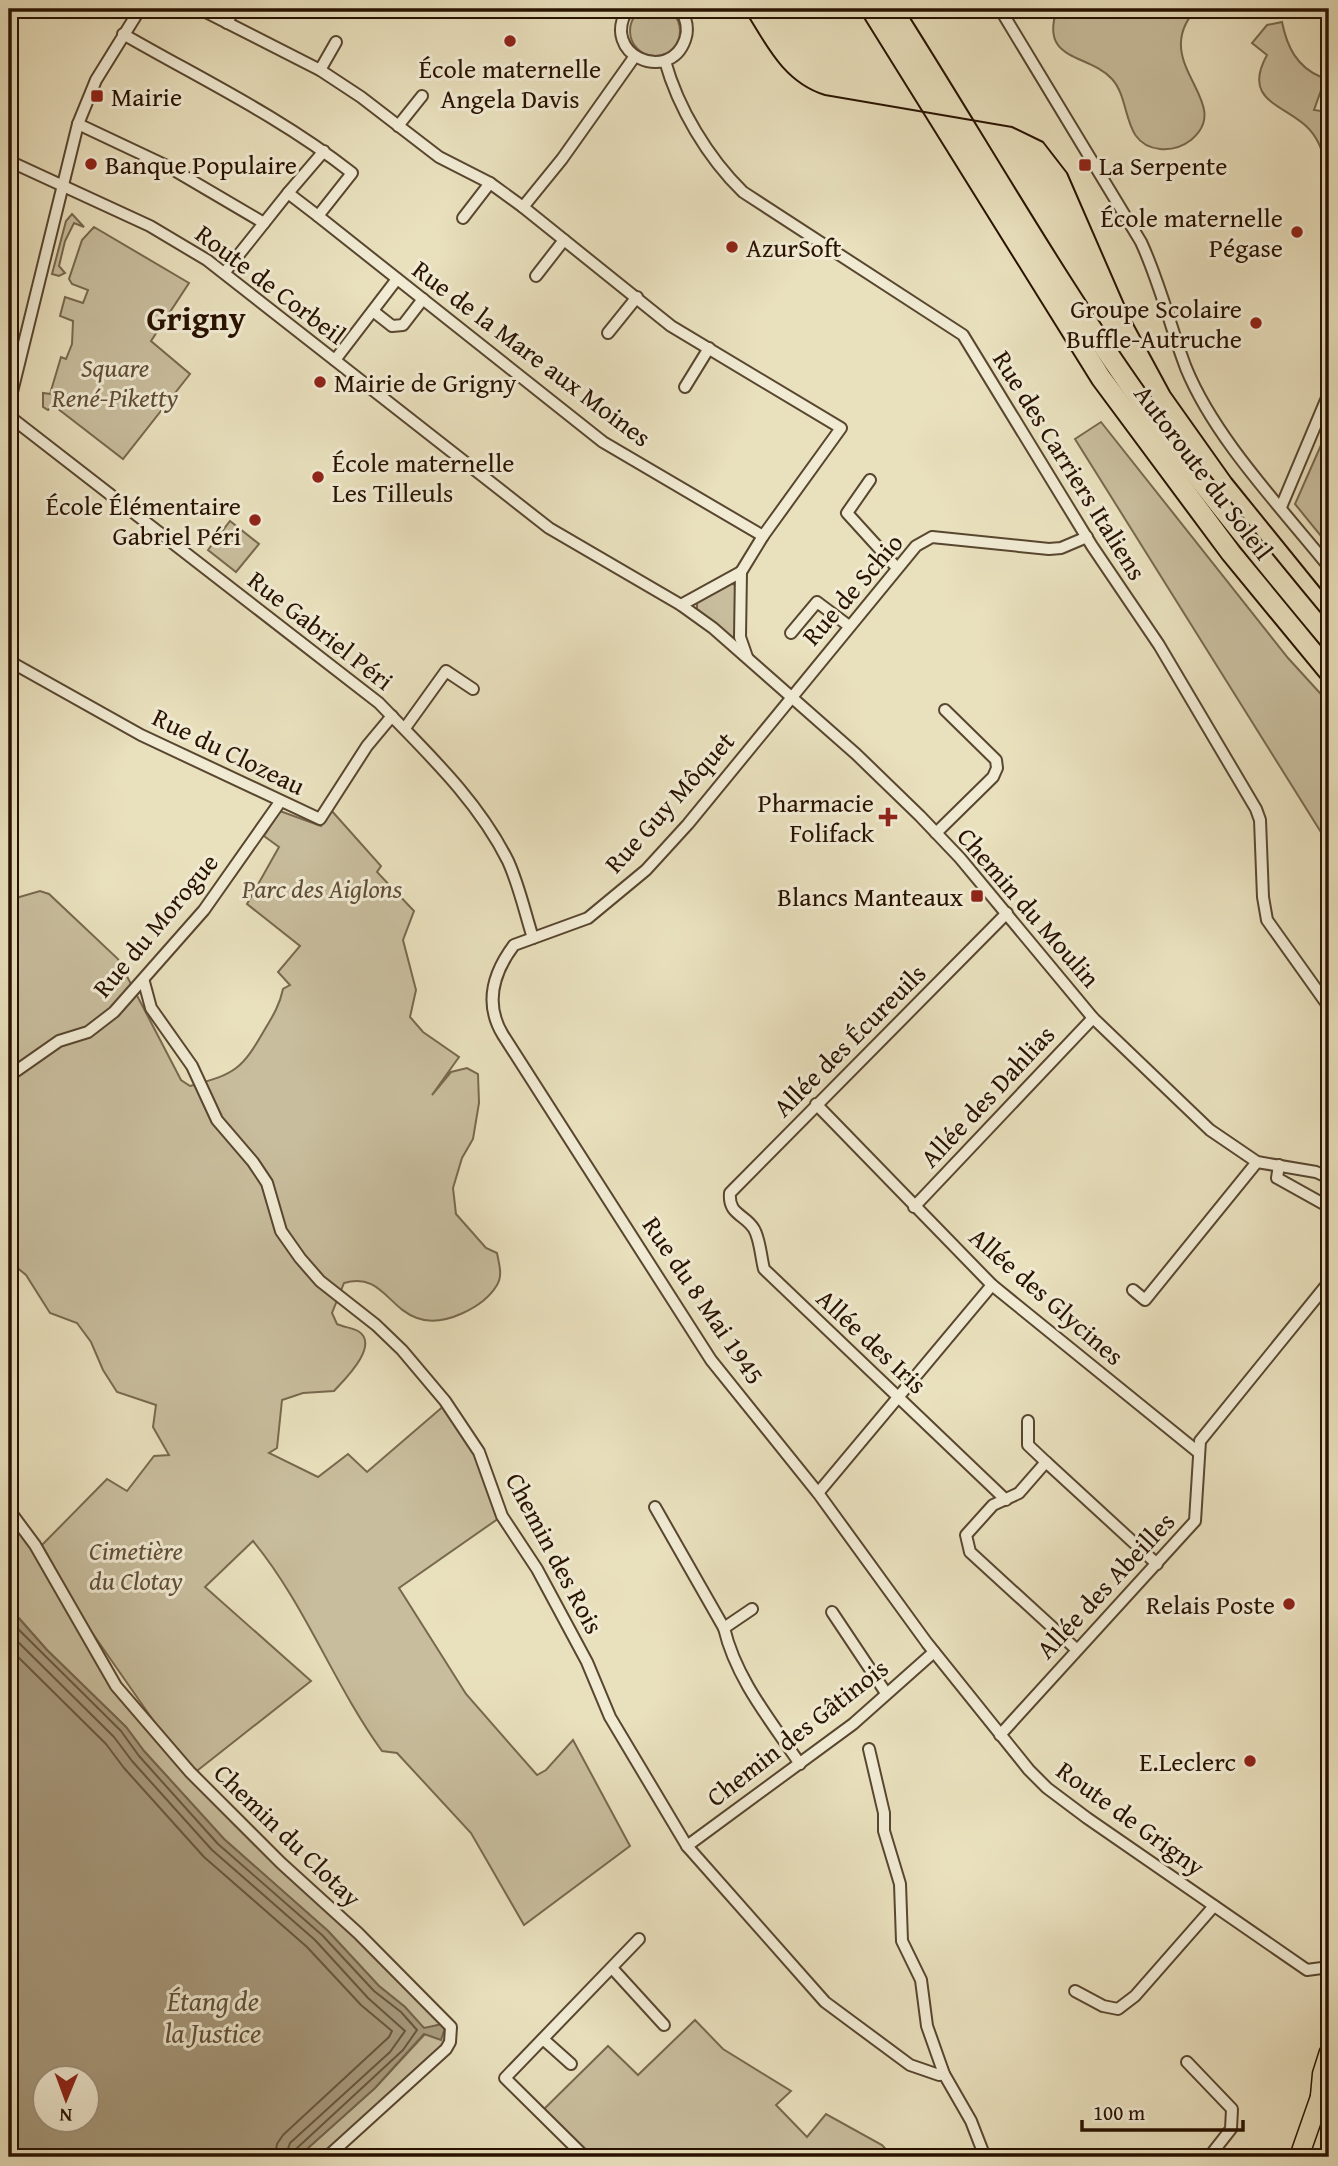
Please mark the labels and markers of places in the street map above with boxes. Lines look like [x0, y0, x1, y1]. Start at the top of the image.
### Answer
marker: École maternelle Angela Davis [502, 33, 518, 49]
place label: École maternelle Angela Davis [419, 49, 601, 118]
place label: Mairie [111, 77, 182, 116]
marker: Mairie [89, 88, 105, 104]
place label: Banque Populaire [105, 145, 297, 184]
place label: La Serpente [1099, 146, 1228, 185]
marker: Banque Populaire [83, 156, 99, 172]
marker: La Serpente [1077, 157, 1093, 173]
place label: École maternelle Pégase [1101, 198, 1283, 267]
marker: École maternelle Pégase [1289, 224, 1305, 240]
place label: AzurSoft [746, 228, 841, 267]
marker: AzurSoft [724, 239, 740, 255]
place label: Groupe Scolaire Buffle-Autruche [1066, 289, 1242, 358]
marker: Groupe Scolaire Buffle-Autruche [1248, 315, 1264, 331]
place label: Mairie de Grigny [334, 363, 517, 402]
marker: Mairie de Grigny [312, 374, 328, 390]
place label: École maternelle Les Tilleuls [332, 443, 514, 512]
marker: École maternelle Les Tilleuls [310, 469, 326, 485]
place label: École Élémentaire Gabriel Péri [46, 486, 241, 555]
marker: École Élémentaire Gabriel Péri [247, 512, 263, 528]
place label: Pharmacie Folifack [758, 783, 875, 852]
marker: Pharmacie Folifack [880, 809, 896, 825]
place label: Blancs Manteaux [777, 877, 964, 916]
marker: Blancs Manteaux [969, 888, 985, 904]
place label: Relais Poste [1146, 1585, 1275, 1624]
marker: Relais Poste [1281, 1596, 1297, 1612]
place label: E.Leclerc [1139, 1742, 1236, 1781]
marker: E.Leclerc [1242, 1753, 1258, 1769]

